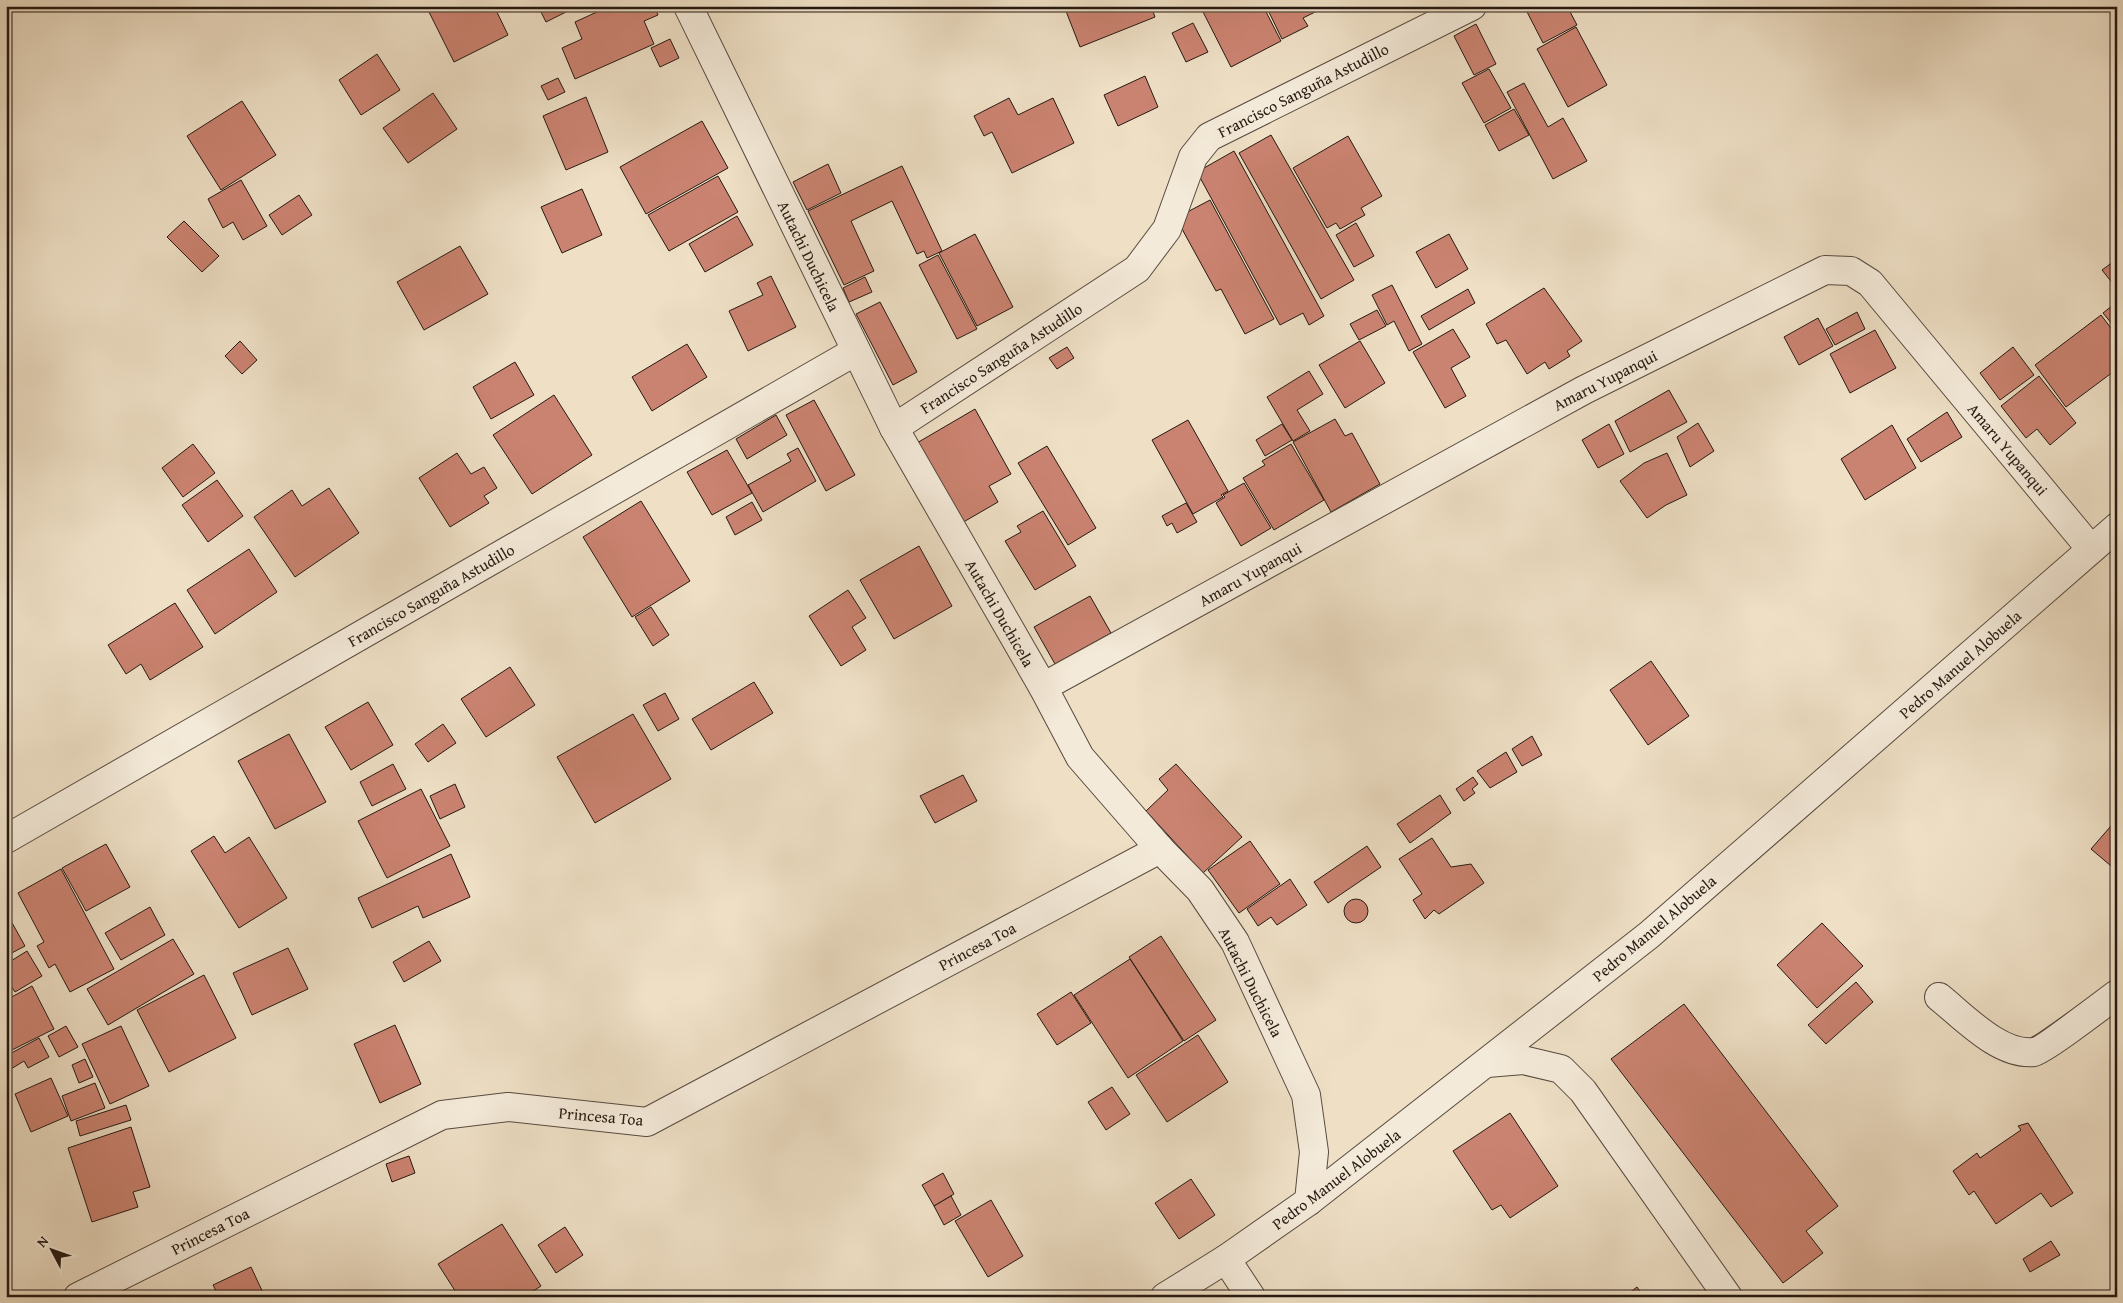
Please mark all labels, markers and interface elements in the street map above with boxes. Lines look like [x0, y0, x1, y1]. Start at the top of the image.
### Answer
street label: Francisco Sanguña Astudillo [1213, 36, 1393, 144]
street label: Autachi Duchicela [772, 196, 846, 316]
street label: Francisco Sanguña Astudillo [915, 296, 1087, 420]
street label: Amaru Yupanqui [1549, 343, 1662, 417]
street label: Amaru Yupanqui [1962, 398, 2054, 501]
street label: Amaru Yupanqui [1194, 536, 1306, 612]
street label: Francisco Sanguña Astudillo [343, 537, 519, 653]
street label: Autachi Duchicela [959, 555, 1041, 672]
street label: Pedro Manuel Alobuela [1893, 604, 2027, 724]
street label: Pedro Manuel Alobuela [1587, 869, 1722, 987]
street label: Princesa Toa [934, 915, 1020, 976]
street label: Autachi Duchicela [1213, 923, 1289, 1042]
street label: Princesa Toa [558, 1100, 645, 1132]
street label: Pedro Manuel Alobuela [1267, 1122, 1406, 1235]
street label: Princesa Toa [167, 1201, 254, 1261]
north arrow [28, 1226, 78, 1276]
text: N [32, 1231, 53, 1252]

